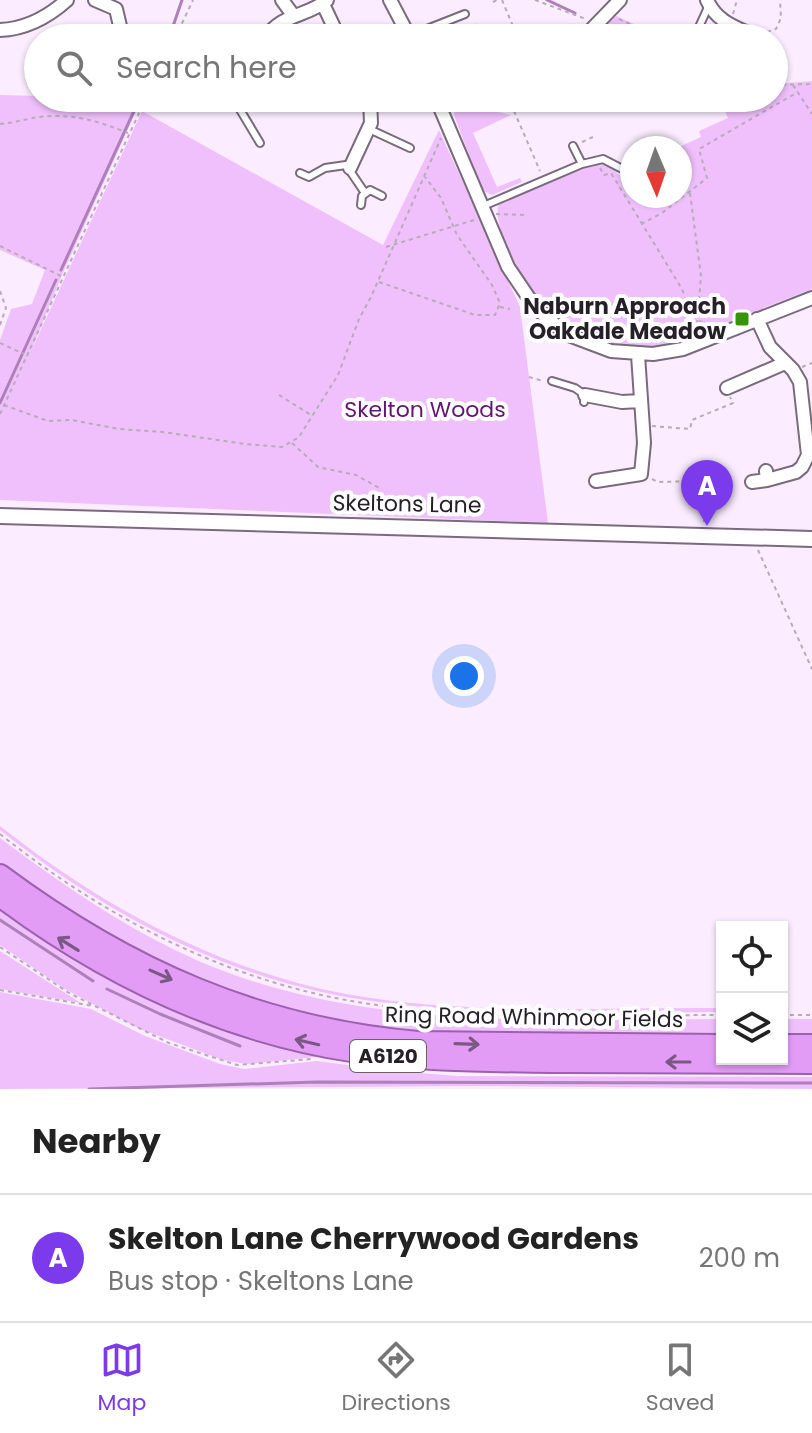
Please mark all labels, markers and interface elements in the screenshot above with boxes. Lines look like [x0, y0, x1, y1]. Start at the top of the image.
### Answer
search box [24, 24, 788, 112]
icon: search [52, 46, 96, 90]
text: Search here [116, 46, 297, 89]
north arrow [620, 136, 692, 208]
place label: Naburn Approach Oakdale Meadow [523, 291, 726, 347]
marker: Naburn Approach Oakdale Meadow [733, 310, 751, 328]
park label: Skelton Woods [344, 394, 506, 425]
pin: A [681, 460, 733, 526]
street label: Skeltons Lane [332, 487, 482, 521]
your location [444, 656, 484, 696]
map controls [716, 921, 788, 1065]
button: locate [716, 921, 788, 993]
one-way arrow [57, 935, 80, 951]
one-way arrow [149, 968, 173, 983]
button: layers [716, 993, 788, 1065]
street label: Ring Road Whinmoor Fields [384, 999, 684, 1035]
one-way arrow [295, 1034, 321, 1049]
one-way arrow [453, 1036, 480, 1051]
road number: A6120 [350, 1040, 426, 1072]
one-way arrow [665, 1054, 692, 1070]
text: Nearby [32, 1117, 161, 1165]
text: Skelton Lane Cherrywood Gardens [108, 1217, 639, 1260]
text: A [48, 1240, 68, 1276]
text: 200 m [699, 1240, 780, 1276]
text: Bus stop · Skeltons Lane [108, 1263, 414, 1299]
tab: Map [98, 1338, 146, 1419]
tab: Directions [341, 1338, 451, 1419]
tab: Saved [646, 1338, 714, 1419]

